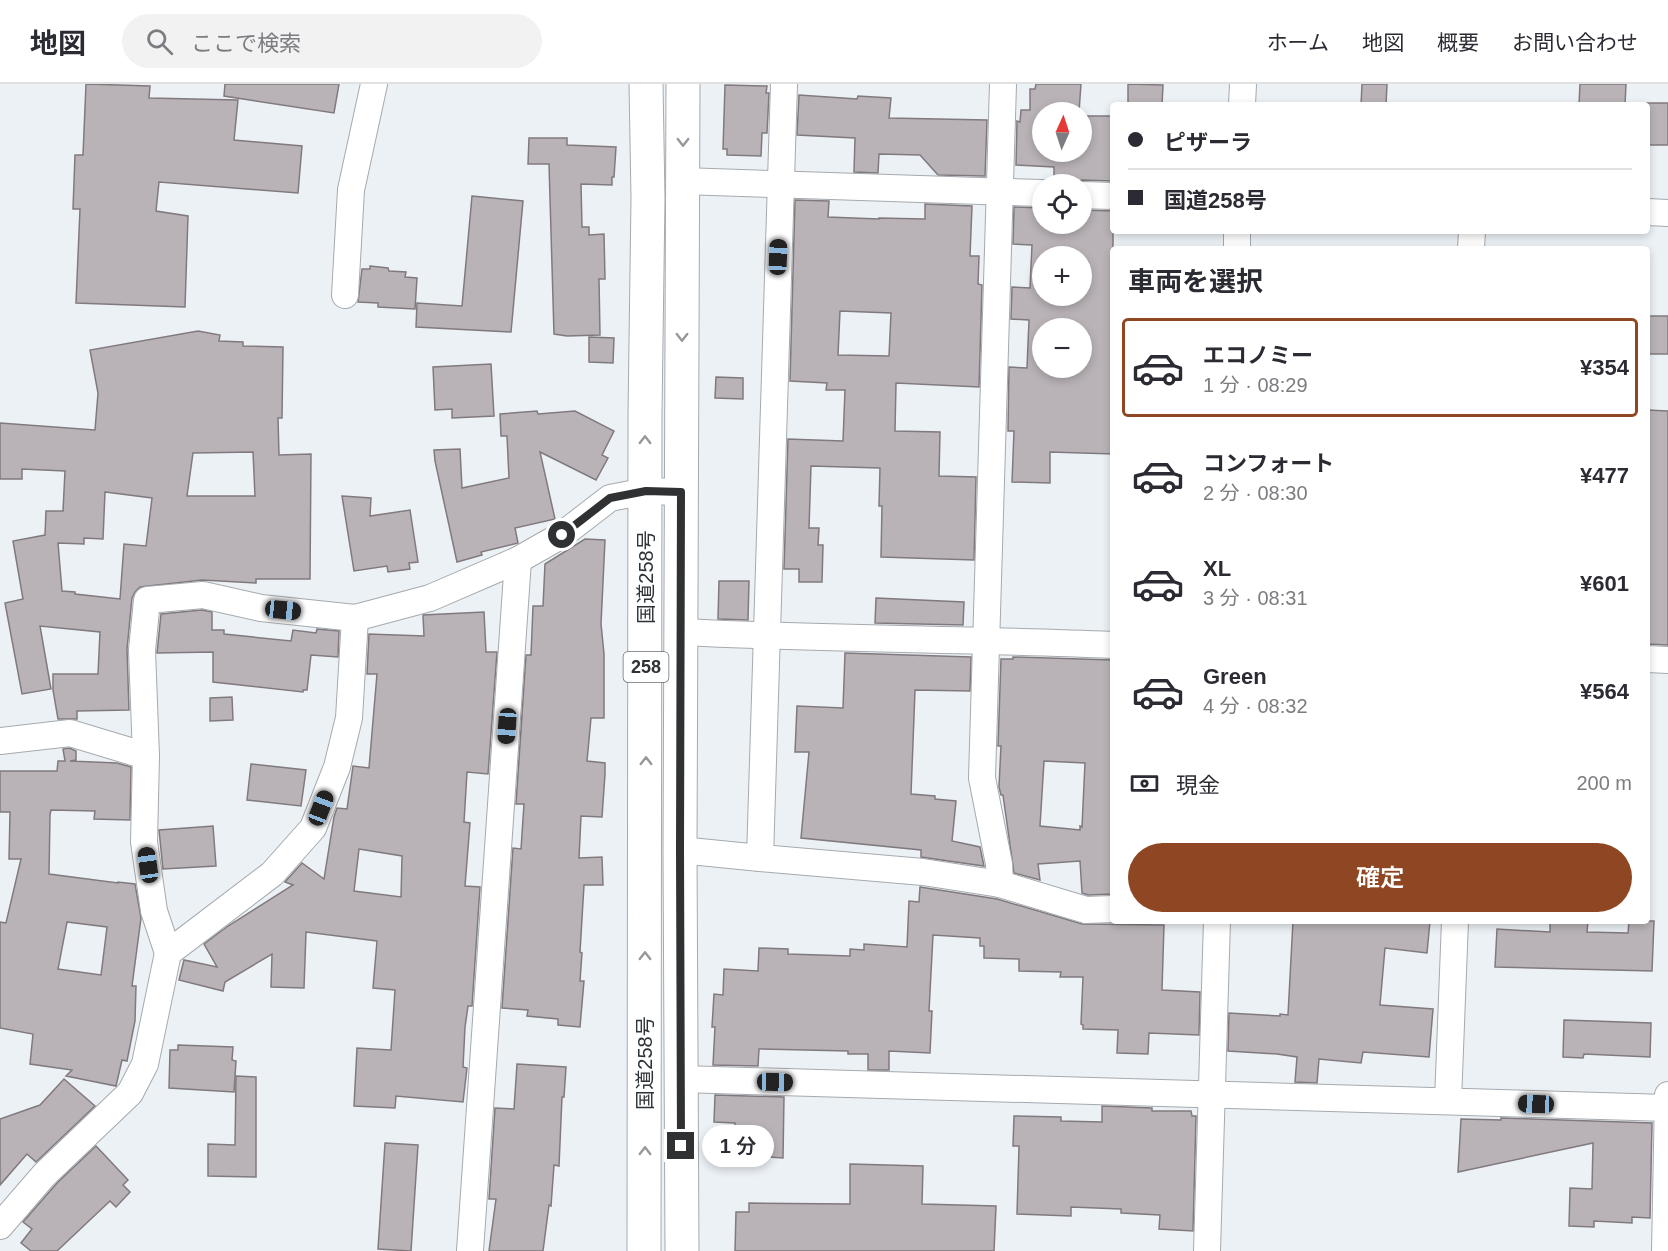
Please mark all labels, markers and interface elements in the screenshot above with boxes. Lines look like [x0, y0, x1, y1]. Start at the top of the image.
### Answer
search box [122, 14, 542, 68]
icon: search [143, 25, 176, 58]
text: 地図 [30, 28, 86, 59]
text: ここで検索 [191, 31, 301, 56]
text: ホーム [1267, 31, 1329, 54]
text: 地図 [1362, 31, 1404, 54]
text: 概要 [1437, 31, 1479, 54]
text: お問い合わせ [1512, 31, 1638, 54]
north arrow [1032, 102, 1092, 162]
map controls [1032, 102, 1092, 378]
text: ピザーラ [1164, 130, 1252, 155]
one-way arrow [676, 138, 689, 147]
button: locate [1032, 174, 1092, 234]
text: 国道258号 [1164, 188, 1267, 213]
car [768, 239, 788, 275]
button: + [1032, 246, 1092, 306]
text: 車両を選択 [1128, 267, 1263, 297]
button: − [1032, 318, 1092, 378]
one-way arrow [676, 333, 688, 342]
icon: car [1131, 341, 1185, 395]
text: エコノミー [1203, 343, 1313, 368]
text: ¥354 [1580, 355, 1629, 380]
text: 1 分 · 08:29 [1203, 374, 1308, 396]
one-way arrow [639, 435, 651, 444]
icon: car [1131, 449, 1185, 503]
text: コンフォート [1203, 451, 1334, 476]
text: ¥477 [1580, 463, 1629, 488]
text: 2 分 · 08:30 [1203, 482, 1308, 504]
route start [548, 521, 575, 548]
street label: 国道258号 [635, 530, 657, 624]
text: XL [1203, 556, 1231, 581]
icon: car [1131, 557, 1185, 611]
text: ¥601 [1580, 571, 1629, 596]
text: 3 分 · 08:31 [1203, 587, 1308, 609]
car [264, 599, 302, 621]
road number: 258 [624, 652, 668, 682]
text: Green [1203, 664, 1267, 689]
icon: car [1131, 665, 1185, 719]
text: ¥564 [1580, 679, 1629, 704]
text: 4 分 · 08:32 [1203, 695, 1308, 717]
car [497, 707, 517, 745]
one-way arrow [640, 756, 652, 765]
icon: cash [1128, 767, 1161, 800]
text: 200 m [1576, 772, 1632, 794]
text: 現金 [1176, 773, 1220, 798]
car [306, 788, 336, 828]
button: 確定 [1128, 843, 1632, 912]
car [137, 846, 159, 884]
one-way arrow [639, 951, 651, 960]
street label: 国道258号 [634, 1016, 656, 1110]
car [757, 1073, 793, 1091]
car [1518, 1094, 1554, 1114]
callout: 1 分 [702, 1125, 774, 1167]
route end [667, 1132, 694, 1159]
text: 1 分 [720, 1135, 756, 1157]
one-way arrow [638, 1146, 651, 1155]

